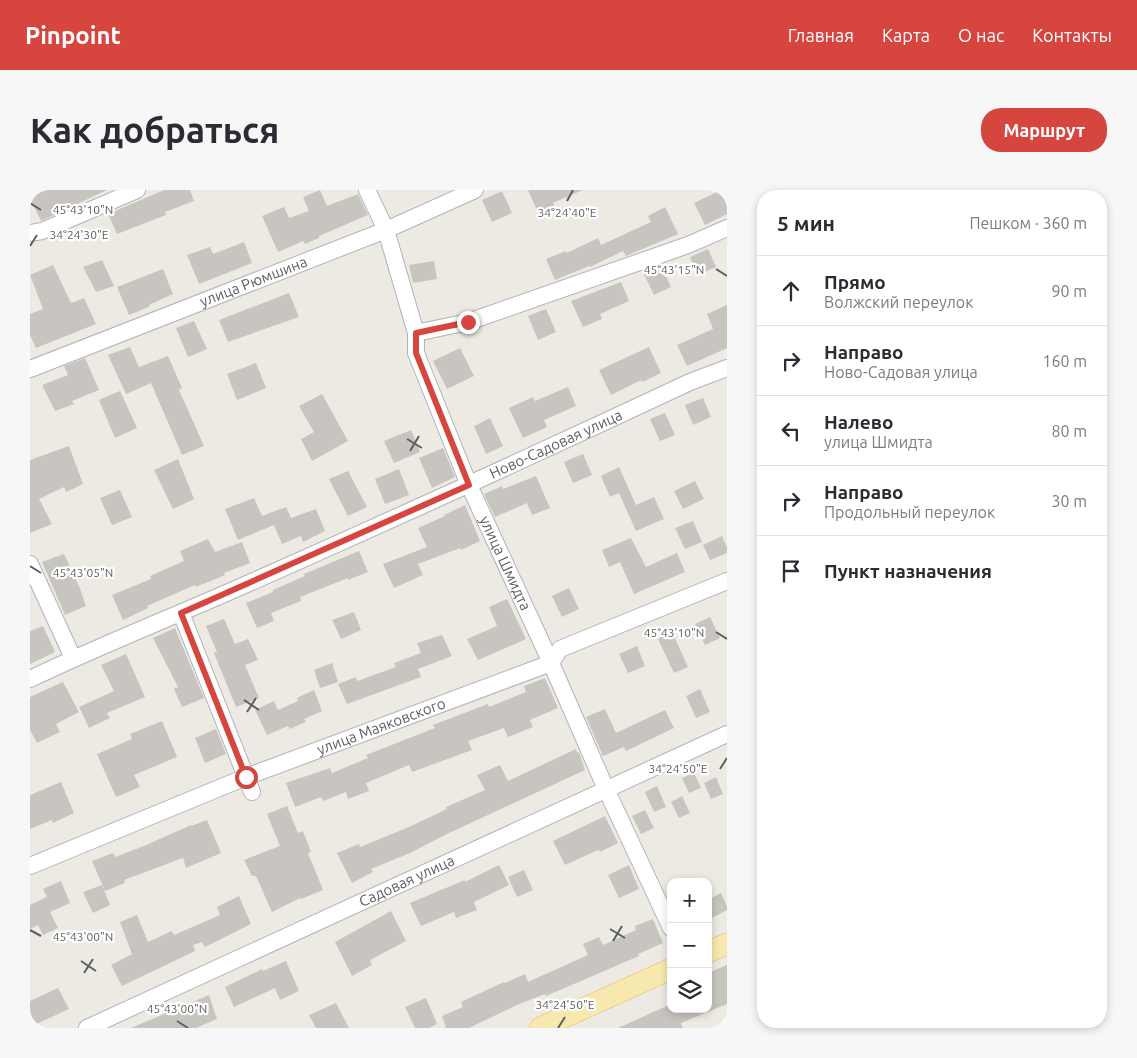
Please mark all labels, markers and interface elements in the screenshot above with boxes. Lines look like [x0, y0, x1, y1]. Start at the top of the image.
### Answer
text: Pinpoint [25, 22, 121, 49]
text: Главная [788, 25, 854, 45]
text: Карта [882, 25, 930, 45]
text: О нас [958, 25, 1004, 45]
text: Контакты [1032, 25, 1112, 45]
button: Маршрут [981, 108, 1107, 152]
text: Как добраться [30, 110, 279, 150]
text: 45°43'10"N [53, 203, 113, 216]
text: 34°24'40"E [538, 206, 597, 219]
text: 5 мин [777, 211, 835, 235]
text: Пешком · 360 m [969, 214, 1087, 232]
text: 34°24'30"E [50, 228, 109, 241]
street label: улица Рюмшина [197, 253, 310, 310]
text: 45°43'15"N [644, 263, 704, 276]
text: Прямо [824, 271, 886, 293]
icon: ahead [777, 277, 805, 305]
text: 90 m [1051, 282, 1087, 300]
text: Волжский переулок [824, 293, 973, 311]
route end [457, 311, 480, 334]
text: Направо [824, 341, 904, 363]
icon: right [777, 347, 805, 375]
text: 160 m [1042, 352, 1087, 370]
text: Ново-Садовая улица [824, 363, 978, 381]
street label: Ново-Садовая улица [487, 406, 625, 482]
text: Налево [824, 411, 893, 433]
icon: left [777, 417, 805, 445]
text: 80 m [1051, 422, 1087, 440]
text: улица Шмидта [824, 433, 933, 451]
text: Направо [824, 481, 904, 503]
icon: right [777, 487, 805, 515]
text: 30 m [1051, 492, 1087, 510]
text: Продольный переулок [824, 503, 995, 521]
street label: улица Шмидта [476, 513, 535, 613]
icon: arrive [777, 557, 805, 585]
text: Пункт назначения [824, 560, 992, 582]
text: 45°43'05"N [53, 566, 113, 579]
text: 45°43'10"N [644, 626, 704, 639]
street label: улица Маяковского [314, 694, 448, 758]
text: 34°24'50"E [649, 762, 708, 775]
route start [235, 766, 258, 789]
street label: Садовая улица [356, 851, 457, 910]
map controls [667, 878, 712, 1013]
button: + [667, 878, 712, 923]
button: − [667, 923, 712, 968]
text: 45°43'00"N [53, 930, 113, 943]
button: layers [667, 968, 712, 1013]
text: 34°24'50"E [536, 998, 595, 1011]
text: 45°43'00"N [147, 1002, 207, 1015]

